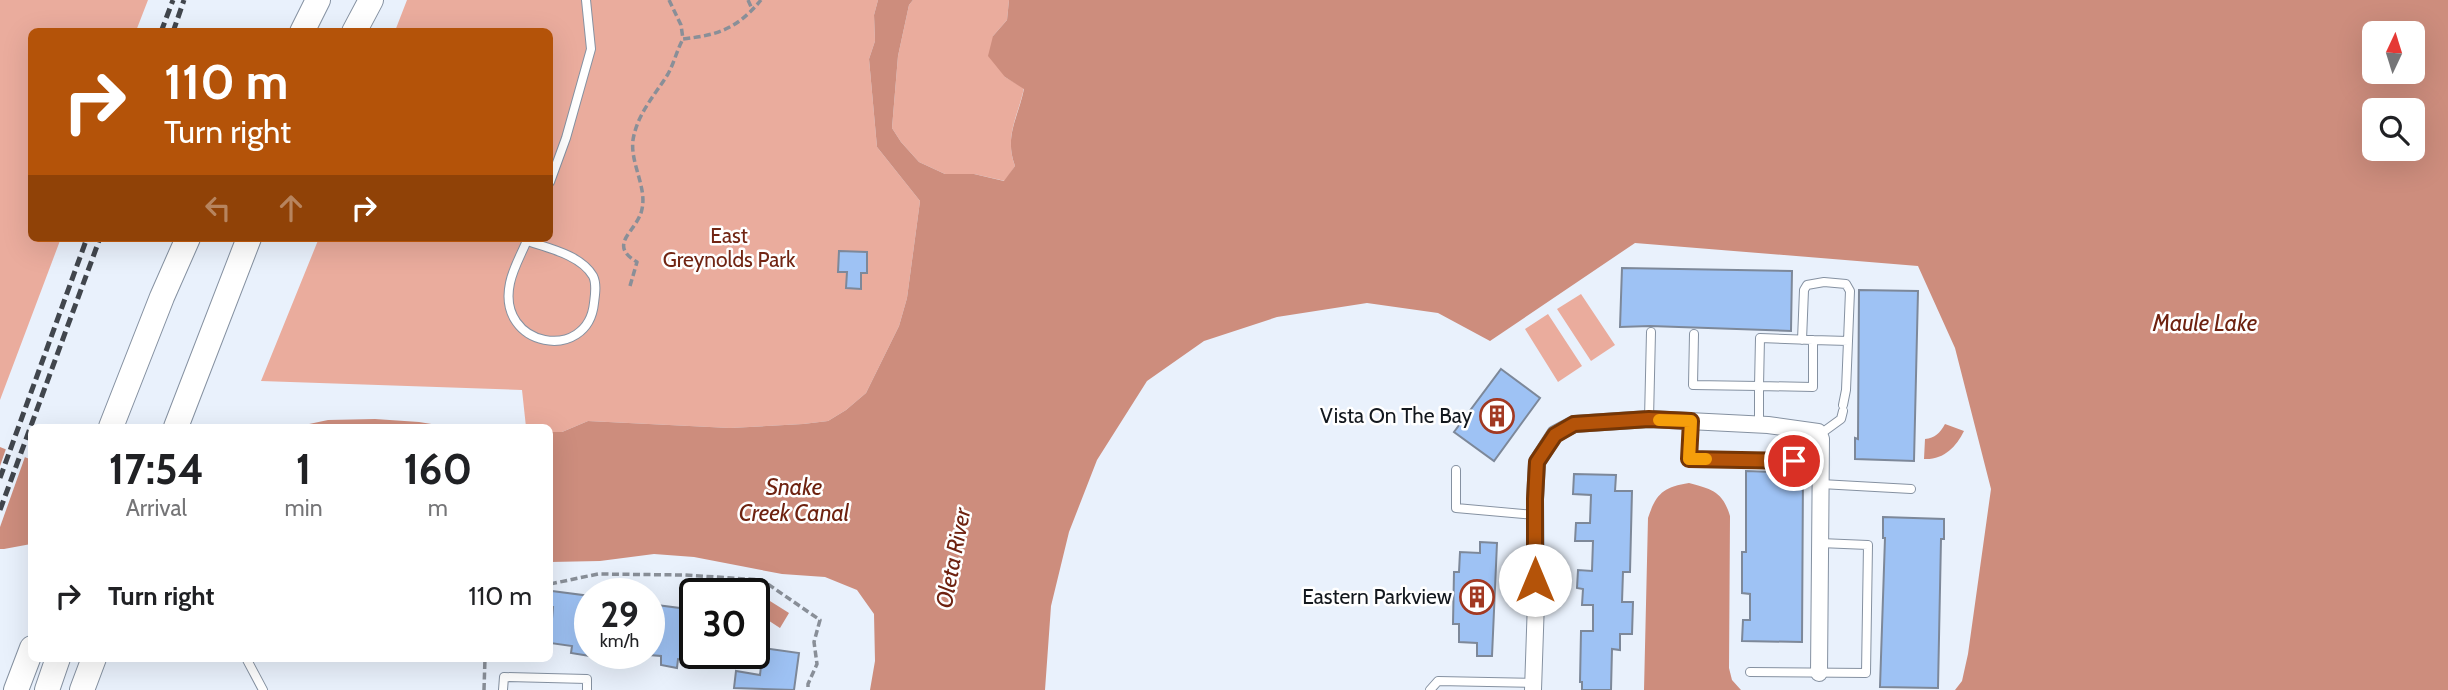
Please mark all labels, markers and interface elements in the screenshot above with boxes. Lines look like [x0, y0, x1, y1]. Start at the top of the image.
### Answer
north arrow [2362, 21, 2426, 84]
map controls [2362, 21, 2425, 161]
text: 110 m [164, 52, 288, 111]
icon: right [49, 56, 140, 147]
button: search [2362, 98, 2425, 161]
text: Turn right [164, 112, 291, 151]
icon: left [199, 189, 237, 227]
icon: ahead [272, 189, 310, 227]
icon: right [345, 189, 383, 227]
park label: East Greynolds Park [663, 223, 796, 272]
water label: Maule Lake [2152, 309, 2257, 337]
building icon: Vista On The Bay [1478, 397, 1516, 435]
place label: Vista On The Bay [1320, 403, 1472, 428]
pin [1764, 431, 1824, 491]
icon: arrive [1775, 442, 1813, 480]
text: 17:54 [109, 443, 204, 495]
text: 1 [296, 443, 311, 495]
text: 160 [403, 443, 472, 495]
water label: Snake Creek Canal [739, 473, 850, 527]
text: Arrival [126, 494, 187, 522]
text: min [285, 494, 323, 522]
text: m [428, 494, 448, 522]
water label: Oleta River [930, 505, 977, 610]
position arrow [1498, 543, 1572, 617]
icon: right [49, 577, 87, 615]
speed limit sign: 30 [679, 578, 770, 669]
building icon: Eastern Parkview [1458, 578, 1496, 616]
text: Turn right [108, 580, 214, 612]
text: 110 m [468, 580, 532, 612]
place label: Eastern Parkview [1302, 584, 1452, 609]
text: 29 [600, 593, 639, 636]
text: km/h [600, 630, 639, 652]

